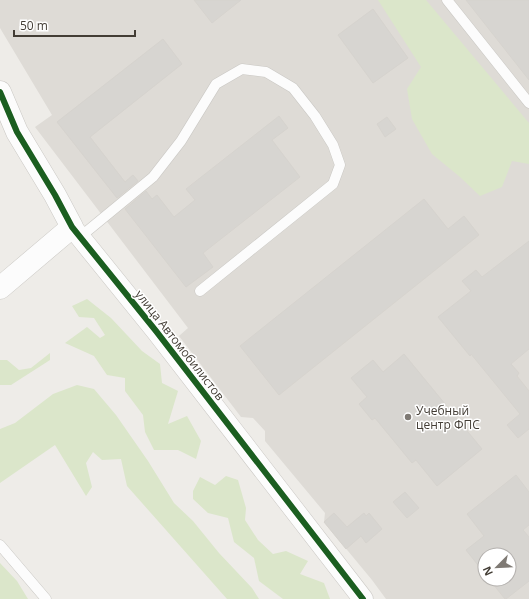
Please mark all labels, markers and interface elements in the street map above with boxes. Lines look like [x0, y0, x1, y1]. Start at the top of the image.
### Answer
scale bar [14, 12, 135, 38]
text: 50 m [20, 17, 48, 34]
street label: улица Автомобилистов [131, 286, 229, 404]
place label: Учебный центр ФПС [416, 402, 480, 433]
marker: Учебный центр ФПС [403, 412, 413, 422]
north arrow [477, 547, 517, 587]
text: N [479, 564, 496, 578]

